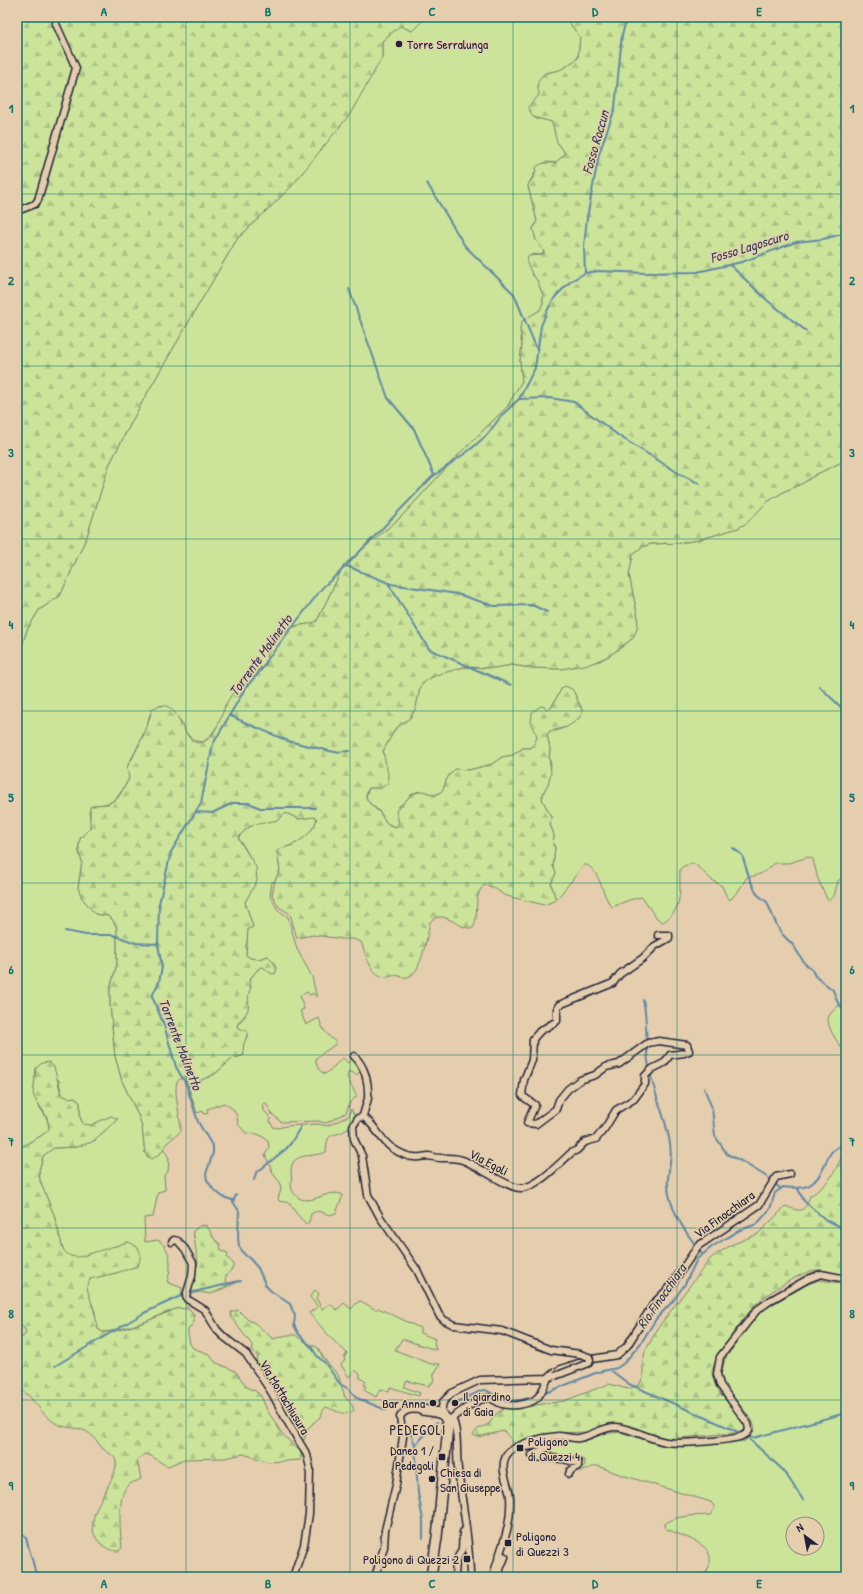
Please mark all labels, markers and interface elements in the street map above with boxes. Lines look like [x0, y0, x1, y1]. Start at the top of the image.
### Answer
text: A [101, 2, 108, 20]
text: B [265, 2, 272, 20]
text: C [428, 2, 436, 20]
text: D [592, 2, 599, 20]
text: E [756, 2, 762, 20]
place label: Torre Serralunga [407, 35, 488, 53]
marker: Torre Serralunga [394, 39, 404, 49]
text: 1 [9, 99, 14, 117]
text: 1 [850, 99, 855, 117]
water label: Fosso Roccun [577, 106, 614, 176]
water label: Fosso Lagoscuro [708, 225, 792, 268]
text: 2 [8, 271, 15, 289]
text: 2 [849, 271, 856, 289]
text: 3 [8, 443, 14, 461]
text: 3 [849, 443, 855, 461]
water label: Torrente Molinetto [224, 609, 297, 700]
text: 4 [9, 615, 14, 633]
text: 4 [850, 615, 855, 633]
text: 5 [8, 788, 14, 806]
text: 5 [849, 788, 855, 806]
text: 6 [8, 960, 14, 978]
text: 6 [849, 960, 855, 978]
water label: Torrente Molinetto [155, 996, 208, 1094]
text: 7 [7, 1132, 15, 1150]
text: 7 [848, 1132, 856, 1150]
street label: Via Egoli [466, 1144, 512, 1180]
street label: Via Finocchiara [690, 1186, 758, 1242]
water label: Rio Finocchiara [632, 1259, 691, 1332]
text: 8 [8, 1304, 14, 1322]
text: 8 [849, 1304, 855, 1322]
street label: Via Mottachiusura [256, 1356, 314, 1438]
place label: Il giardino di Gaia [463, 1387, 510, 1420]
place label: Bar Anna [382, 1394, 425, 1412]
marker: Bar Anna [428, 1398, 438, 1408]
marker: Il giardino di Gaia [450, 1398, 460, 1408]
district label: PEDEGOLI [390, 1420, 446, 1439]
place label: Poligono di Quezzi 4 [528, 1432, 580, 1465]
place label: Daneo 1 / Pedegoli [390, 1441, 434, 1474]
marker: Poligono di Quezzi 4 [515, 1443, 525, 1453]
marker: Daneo 1 / Pedegoli [437, 1452, 447, 1462]
place label: Chiesa di San Giuseppe [440, 1463, 501, 1496]
marker: Chiesa di San Giuseppe [427, 1474, 437, 1484]
text: 9 [9, 1476, 14, 1494]
text: 9 [850, 1476, 855, 1494]
north arrow [785, 1516, 825, 1556]
text: N [794, 1520, 806, 1535]
place label: Poligono di Quezzi 3 [516, 1527, 569, 1560]
marker: Poligono di Quezzi 3 [503, 1538, 513, 1548]
place label: Poligono di Quezzi 2 [363, 1550, 459, 1568]
marker: Poligono di Quezzi 2 [462, 1554, 472, 1564]
text: A [101, 1574, 108, 1592]
text: B [265, 1574, 272, 1592]
text: C [428, 1574, 436, 1592]
text: D [592, 1574, 599, 1592]
text: E [756, 1574, 762, 1592]

